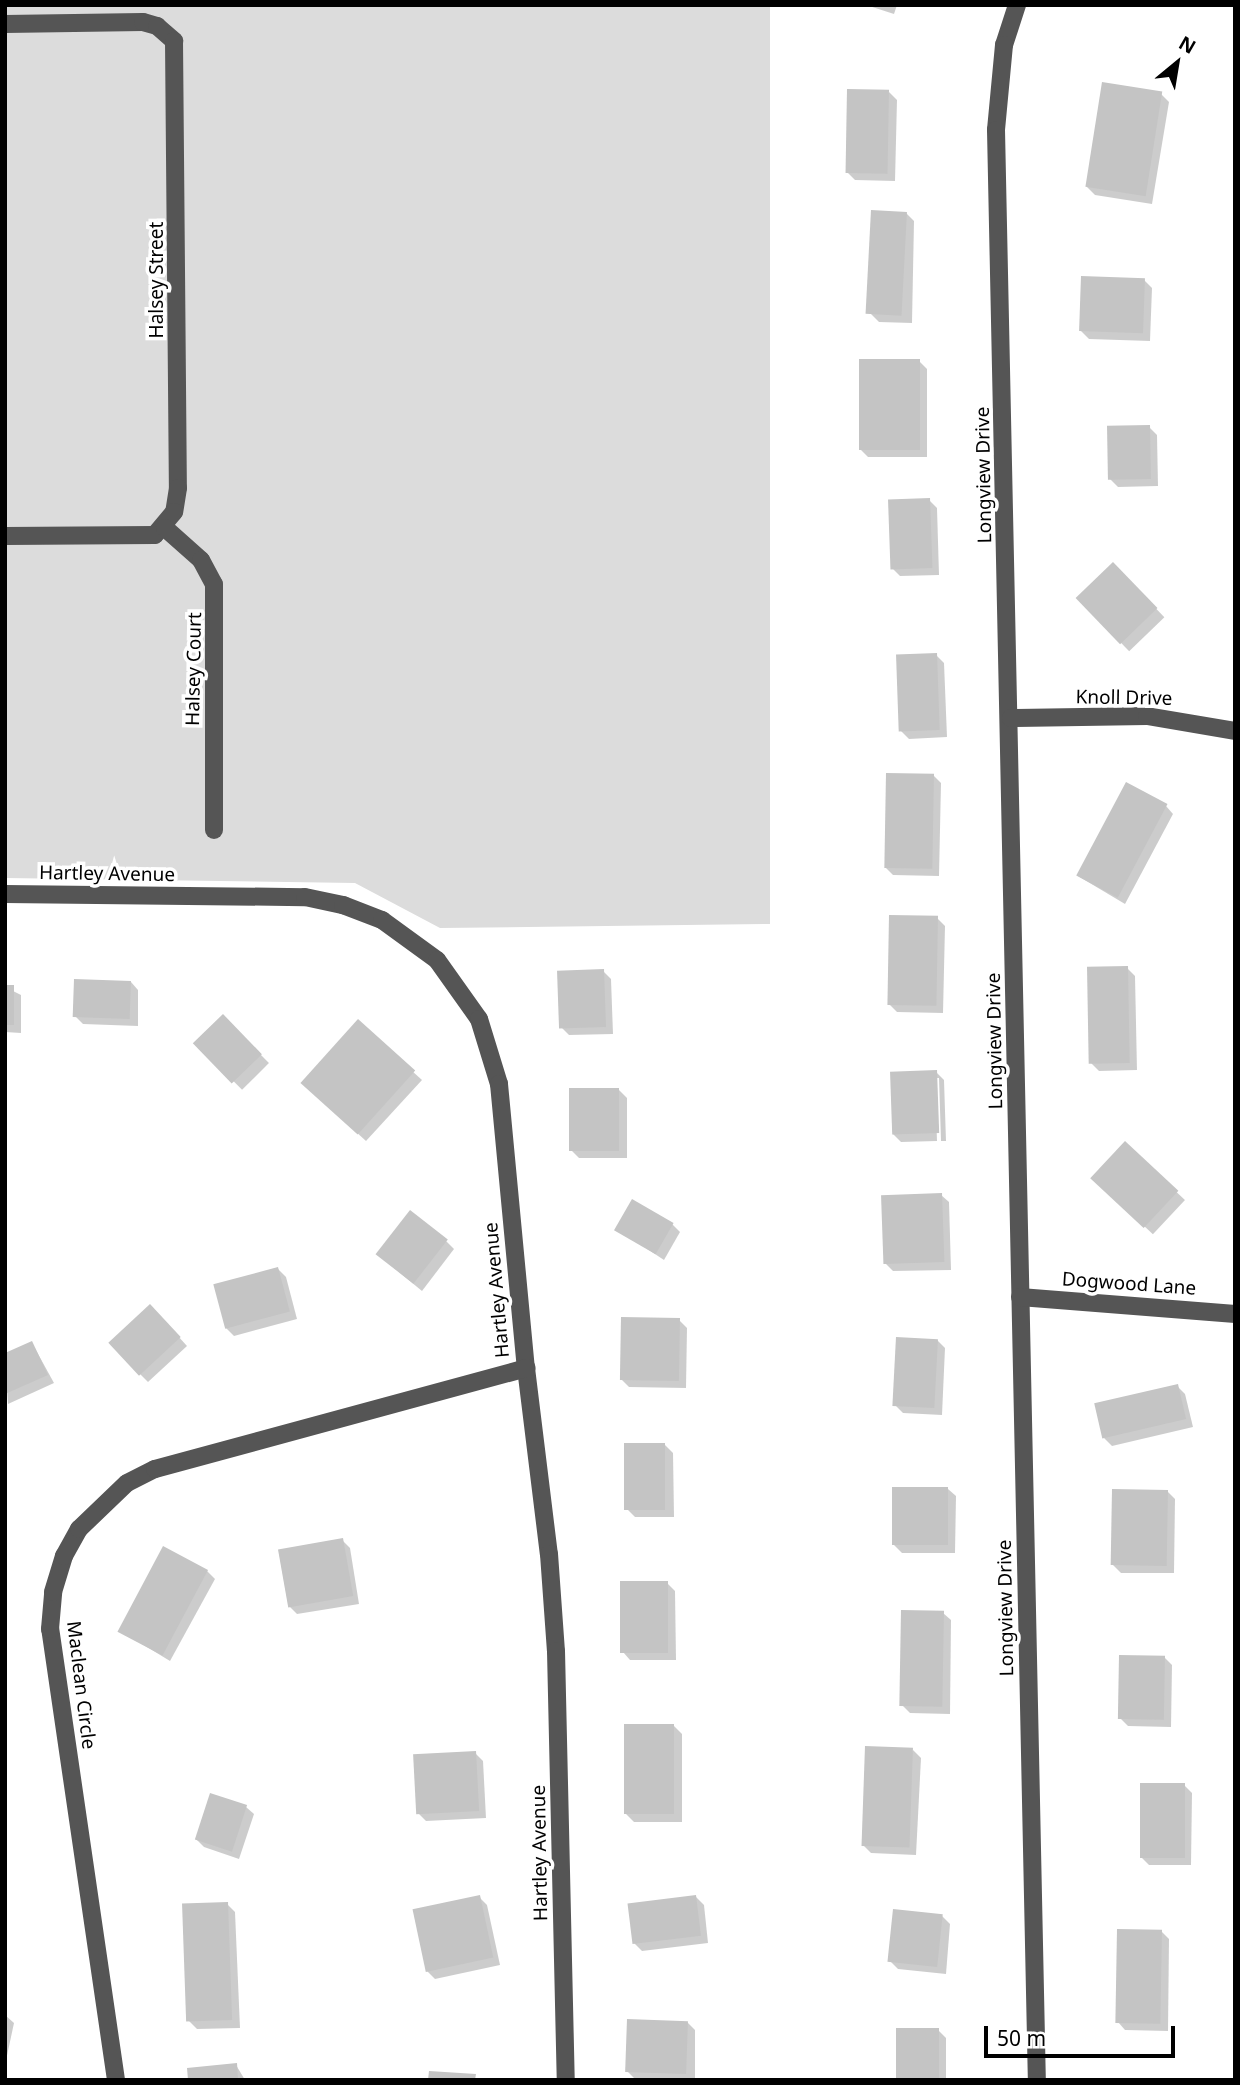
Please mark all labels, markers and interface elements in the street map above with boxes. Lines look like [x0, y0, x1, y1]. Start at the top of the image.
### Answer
north arrow [1142, 28, 1212, 98]
text: N [1174, 30, 1201, 60]
street label: Halsey Street [146, 222, 168, 338]
street label: Longview Drive [971, 406, 997, 544]
street label: Halsey Court [182, 612, 206, 726]
street label: Knoll Drive [1075, 686, 1173, 710]
street label: Hartley Avenue [39, 861, 175, 887]
street label: Longview Drive [982, 972, 1008, 1110]
street label: Hartley Avenue [480, 1221, 514, 1359]
street label: Dogwood Lane [1061, 1268, 1197, 1300]
street label: Longview Drive [993, 1539, 1019, 1677]
street label: Maclean Circle [62, 1620, 100, 1750]
street label: Hartley Avenue [527, 1785, 553, 1921]
scale bar [988, 2011, 1179, 2056]
text: 50 m [997, 2024, 1046, 2052]

